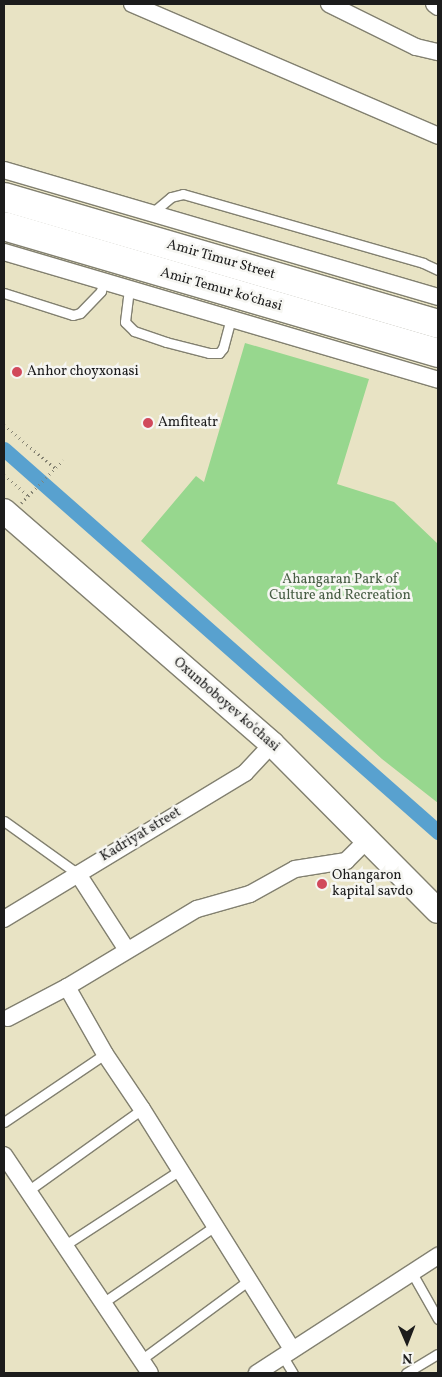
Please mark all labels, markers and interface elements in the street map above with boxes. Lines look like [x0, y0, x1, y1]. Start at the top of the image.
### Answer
street label: Amir Timur Street [165, 236, 277, 284]
street label: Amir Temur koʻchasi [158, 265, 284, 315]
place label: Anhor choyxonasi [27, 364, 139, 380]
marker: Anhor choyxonasi [11, 366, 23, 378]
place label: Amfiteatr [158, 415, 218, 431]
marker: Amfiteatr [142, 417, 154, 429]
park label: Ahangaran Park of Culture and Recreation [269, 572, 411, 604]
street label: Oxunboboyev ko'chasi [169, 654, 283, 756]
street label: Kadriyat street [97, 804, 185, 866]
place label: Ohangaron kapital savdo [332, 868, 413, 900]
marker: Ohangaron kapital savdo [316, 878, 328, 890]
north arrow [382, 1317, 432, 1367]
text: N [402, 1348, 413, 1367]

